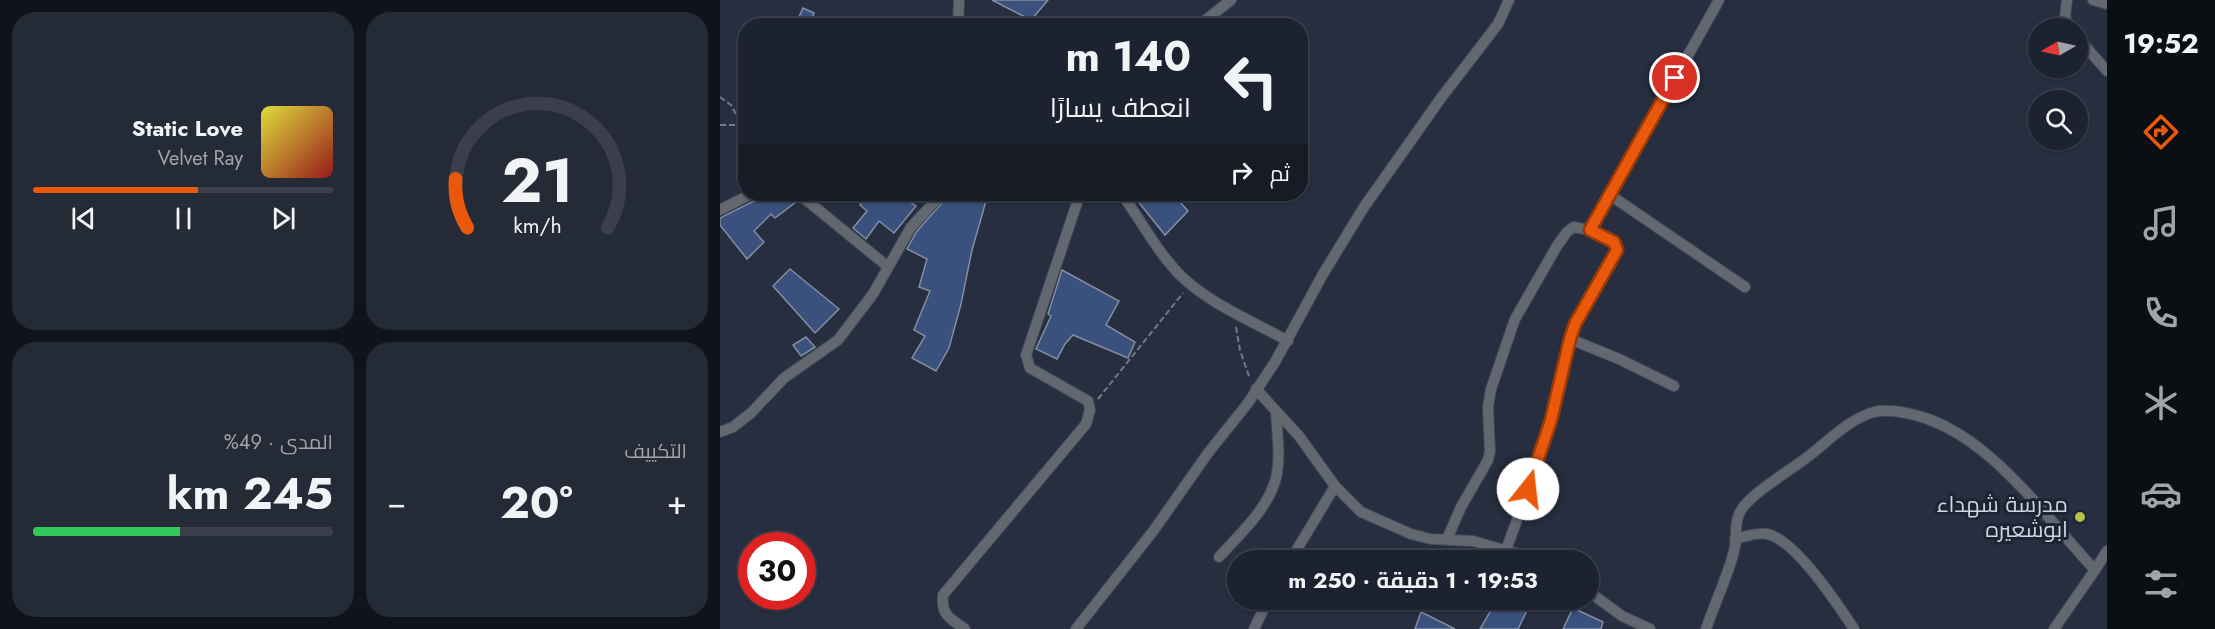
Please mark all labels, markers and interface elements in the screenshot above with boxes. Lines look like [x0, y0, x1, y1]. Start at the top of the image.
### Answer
north arrow [2028, 18, 2088, 78]
map controls [2028, 18, 2088, 150]
text: 19:52 [2123, 24, 2199, 63]
text: 140 m [1065, 26, 1191, 87]
icon: left [1212, 42, 1290, 120]
pin [1649, 52, 1700, 103]
icon: arrive [1658, 61, 1691, 94]
text: انعطف يسارًا [1050, 88, 1191, 127]
button: search [2028, 90, 2088, 150]
icon: directions [2140, 111, 2182, 153]
text: Static Love [132, 112, 243, 144]
text: 21 [501, 135, 573, 225]
text: Velvet Ray [157, 144, 243, 173]
icon: right [1225, 156, 1258, 189]
text: ثم [1270, 157, 1290, 189]
icon: previous [67, 202, 100, 235]
icon: pause [167, 202, 200, 235]
icon: next [267, 202, 300, 235]
icon: music [2140, 202, 2182, 244]
text: km/h [513, 210, 561, 241]
icon: phone [2140, 292, 2182, 334]
icon: climate [2140, 382, 2182, 424]
text: المدى · 49% [224, 428, 333, 457]
text: التكييف [624, 437, 687, 466]
position arrow [1496, 457, 1560, 521]
text: 245 km [167, 461, 333, 526]
text: 20° [500, 470, 573, 535]
icon: car [2140, 473, 2182, 515]
text: − [387, 479, 406, 526]
text: + [667, 479, 687, 526]
place label: مدرسة شهداء ابوشعيره [1936, 488, 2068, 545]
marker: مدرسة شهداء ابوشعيره [2073, 510, 2087, 524]
speed limit sign: 30 [738, 532, 816, 610]
icon: filters [2140, 563, 2182, 605]
text: 19:53 · 1 دقيقة · 250 m [1288, 564, 1538, 596]

